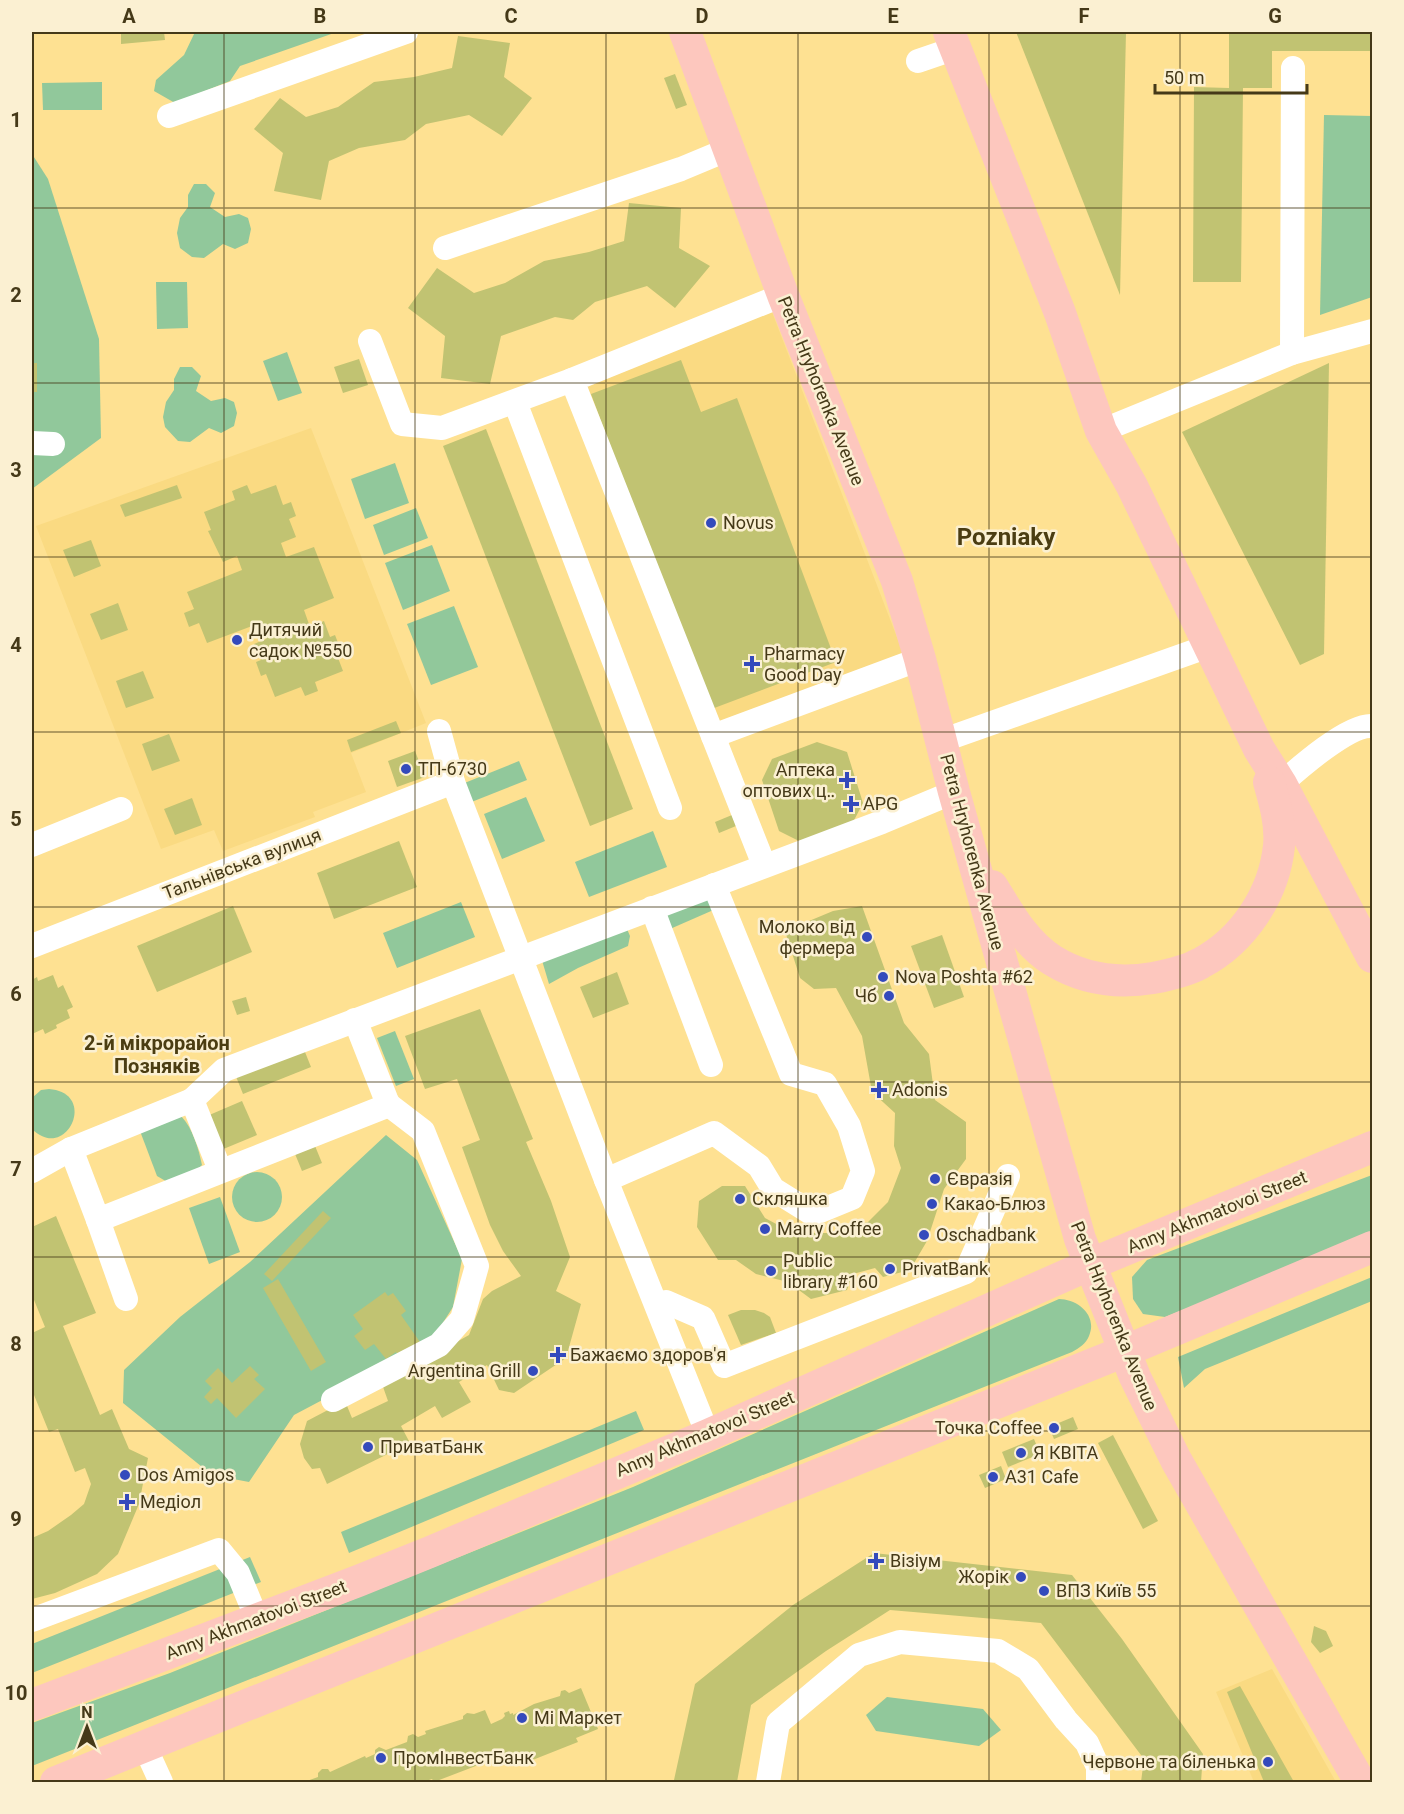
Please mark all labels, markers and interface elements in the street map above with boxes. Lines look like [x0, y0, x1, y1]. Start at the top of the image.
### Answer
text: A [122, 4, 136, 28]
text: B [314, 4, 326, 28]
text: C [504, 4, 518, 28]
text: D [696, 4, 709, 28]
text: E [887, 4, 899, 28]
text: F [1079, 4, 1090, 28]
text: G [1268, 4, 1282, 28]
scale bar [1155, 57, 1306, 95]
text: 50 m [1164, 67, 1204, 88]
text: 1 [10, 108, 22, 132]
text: 2 [10, 283, 22, 307]
street label: Petra Hryhorenka Avenue [774, 293, 869, 488]
text: 3 [10, 458, 22, 482]
place label: Novus [723, 512, 774, 533]
marker: Novus [704, 516, 718, 530]
district label: Pozniaky [957, 523, 1056, 551]
place label: Дитячий садок №550 [249, 619, 352, 661]
text: 4 [10, 633, 22, 657]
marker: Дитячий садок №550 [230, 633, 244, 647]
place label: Pharmacy Good Day [764, 643, 845, 685]
marker: Pharmacy Good Day [745, 657, 759, 671]
street label: Petra Hryhorenka Avenue [936, 752, 1009, 952]
place label: ТП-6730 [418, 758, 487, 779]
place label: Аптека оптових ц‥ [743, 759, 835, 801]
marker: ТП-6730 [399, 762, 413, 776]
marker: Аптека оптових ц‥ [840, 773, 854, 787]
place label: APG [863, 793, 898, 814]
marker: APG [844, 797, 858, 811]
text: 5 [10, 807, 22, 831]
street label: Тальнівська вулиця [160, 824, 324, 903]
place label: Молоко від фермера [759, 916, 855, 958]
marker: Молоко від фермера [860, 930, 874, 944]
place label: Nova Poshta #62 [895, 966, 1033, 987]
marker: Nova Poshta #62 [876, 970, 890, 984]
text: 6 [10, 982, 22, 1006]
place label: Чб [855, 985, 877, 1006]
marker: Чб [882, 989, 896, 1003]
district label: 2-й мікрорайон Позняків [84, 1031, 230, 1078]
place label: Adonis [892, 1079, 948, 1100]
marker: Adonis [870, 1081, 888, 1099]
text: 7 [10, 1157, 22, 1181]
street label: Anny Akhmatovoi Street [1124, 1166, 1310, 1257]
place label: Євразія [947, 1168, 1013, 1189]
marker: Євразія [928, 1172, 942, 1186]
place label: Скляшка [752, 1188, 828, 1209]
marker: Скляшка [733, 1192, 747, 1206]
place label: Какао-Блюз [944, 1193, 1046, 1214]
marker: Какао-Блюз [925, 1197, 939, 1211]
place label: Marry Coffee [777, 1218, 881, 1239]
street label: Petra Hryhorenka Avenue [1067, 1218, 1162, 1413]
marker: Marry Coffee [758, 1222, 772, 1236]
place label: Oschadbank [936, 1224, 1037, 1245]
marker: Oschadbank [917, 1228, 931, 1242]
place label: Public library #160 [783, 1250, 878, 1292]
place label: PrivatBank [902, 1258, 989, 1279]
marker: PrivatBank [883, 1262, 897, 1276]
marker: Public library #160 [764, 1264, 778, 1278]
text: 8 [10, 1332, 22, 1356]
place label: Бажаємо здоров'я [570, 1344, 726, 1365]
marker: Бажаємо здоров'я [551, 1348, 565, 1362]
place label: Argentina Grill [408, 1360, 521, 1381]
marker: Argentina Grill [526, 1364, 540, 1378]
street label: Anny Akhmatovoi Street [612, 1386, 797, 1481]
place label: Точка Coffee [935, 1417, 1042, 1438]
marker: Точка Coffee [1047, 1421, 1061, 1435]
place label: ПриватБанк [380, 1436, 483, 1457]
marker: ПриватБанк [361, 1440, 375, 1454]
place label: Я КВІТА [1033, 1442, 1098, 1463]
marker: Я КВІТА [1014, 1446, 1028, 1460]
place label: Dos Amigos [137, 1464, 234, 1485]
place label: A31 Cafe [1005, 1466, 1079, 1487]
marker: Dos Amigos [118, 1468, 132, 1482]
marker: A31 Cafe [986, 1470, 1000, 1484]
place label: Медіол [140, 1491, 201, 1512]
marker: Медіол [118, 1493, 136, 1511]
text: 9 [10, 1507, 22, 1531]
place label: Візіум [890, 1550, 941, 1571]
marker: Візіум [867, 1552, 885, 1570]
place label: Жорік [958, 1566, 1009, 1587]
marker: Жорік [1014, 1570, 1028, 1584]
street label: Anny Akhmatovoi Street [162, 1575, 349, 1664]
place label: ВПЗ Київ 55 [1056, 1580, 1156, 1601]
marker: ВПЗ Київ 55 [1037, 1584, 1051, 1598]
text: 10 [5, 1681, 27, 1705]
north arrow [57, 1697, 117, 1757]
text: N [81, 1703, 93, 1722]
place label: Мі Маркет [534, 1707, 622, 1728]
marker: Мі Маркет [515, 1711, 529, 1725]
place label: ПромІнвестБанк [393, 1747, 534, 1768]
marker: ПромІнвестБанк [374, 1751, 388, 1765]
place label: Червоне та біленька [1082, 1751, 1256, 1772]
marker: Червоне та біленька [1261, 1755, 1275, 1769]

